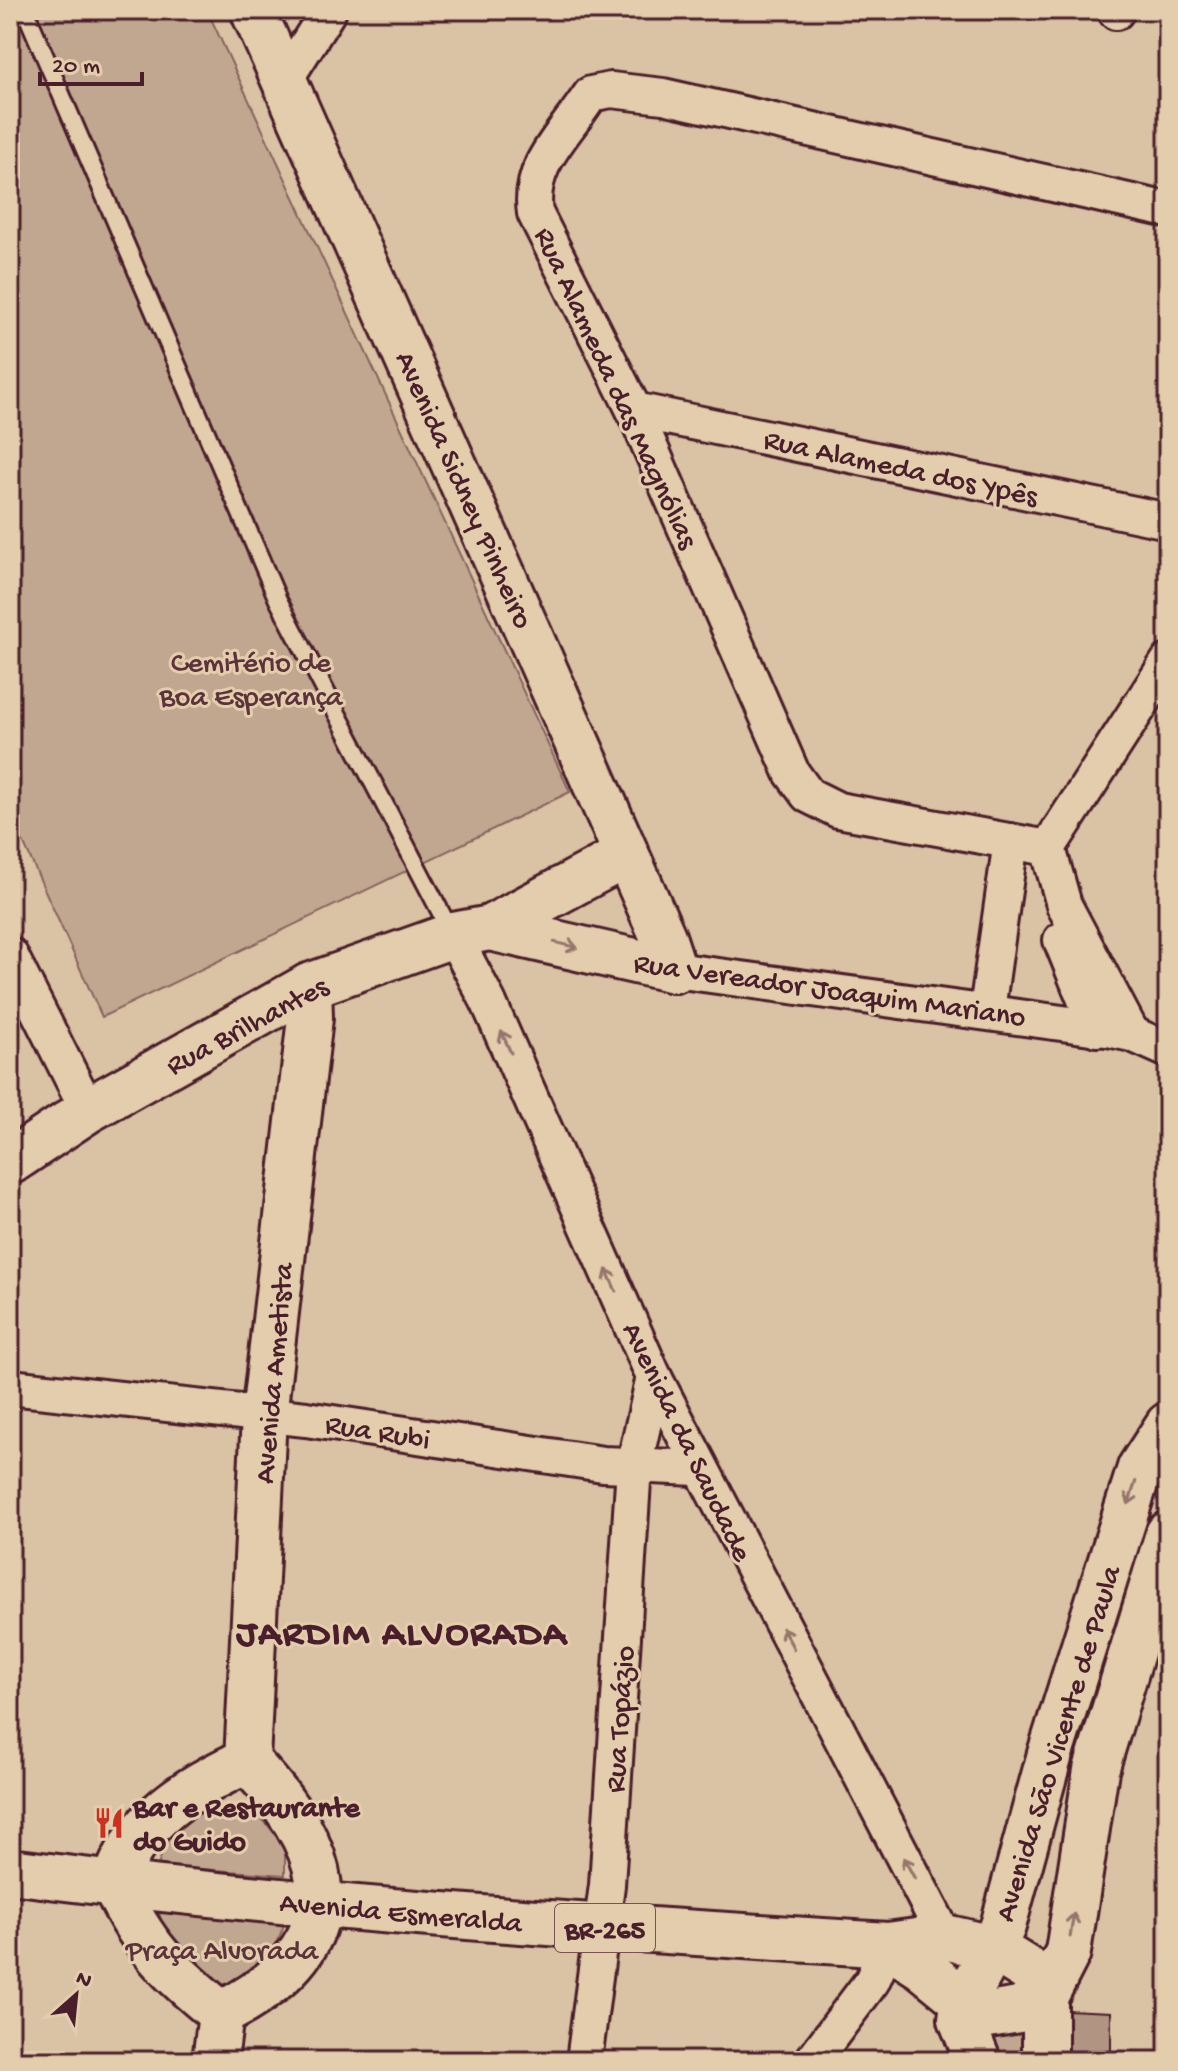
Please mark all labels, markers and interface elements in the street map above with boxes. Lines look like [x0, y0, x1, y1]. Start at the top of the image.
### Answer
scale bar [40, 36, 142, 86]
text: 20 m [52, 53, 100, 82]
street label: Rua Alameda das Magnólias [524, 223, 704, 556]
street label: Avenida Sidney Pinheiro [385, 347, 539, 635]
street label: Rua Alameda dos Ypês [760, 424, 1041, 517]
park label: Cemitério de Boa Esperança [158, 648, 344, 717]
one-way arrow [553, 938, 579, 953]
street label: Rua Vereador Joaquim Mariano [631, 948, 1028, 1037]
street label: Rua Brilhantes [161, 970, 336, 1085]
one-way arrow [498, 1031, 513, 1055]
street label: Avenida Ametista [249, 1260, 304, 1485]
one-way arrow [603, 1268, 618, 1292]
street label: Avenida da Saudade [612, 1318, 758, 1569]
street label: Rua Rubi [322, 1409, 432, 1460]
one-way arrow [1124, 1480, 1139, 1506]
street label: Avenida São Vicente de Paula [989, 1561, 1132, 1927]
district label: JARDIM ALVORADA [235, 1614, 568, 1658]
one-way arrow [779, 1626, 795, 1650]
street label: Rua Topázio [600, 1645, 645, 1794]
place label: Bar e Restaurante do Guido [132, 1793, 361, 1862]
restaurant icon: Bar e Restaurante do Guido [92, 1806, 126, 1840]
one-way arrow [900, 1856, 916, 1880]
street label: Avenida Esmeralda [278, 1887, 525, 1944]
road number: BR-265 [555, 1904, 655, 1952]
one-way arrow [1065, 1912, 1080, 1938]
park label: Praça Alvorada [125, 1936, 320, 1971]
north arrow [36, 1955, 116, 2035]
text: N [71, 1966, 96, 1996]

